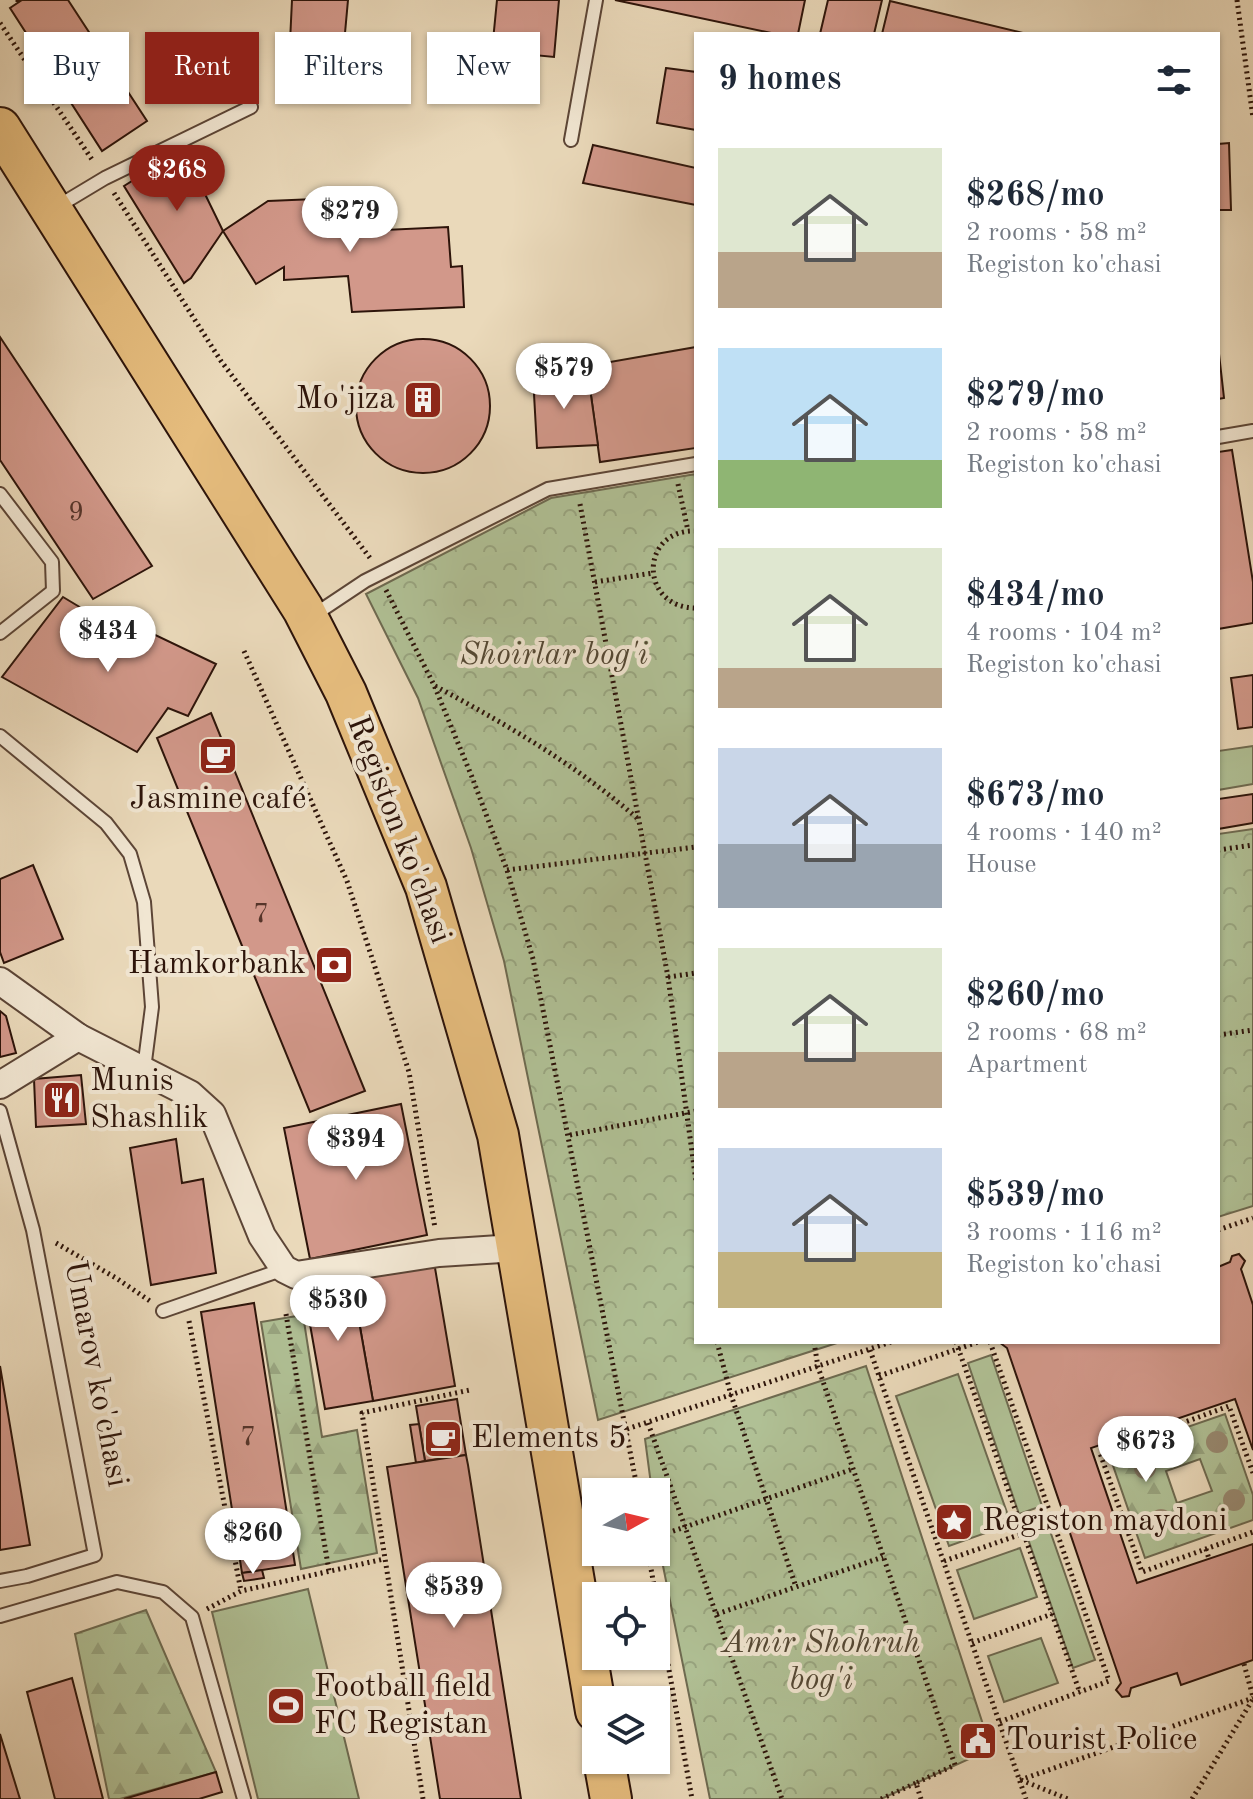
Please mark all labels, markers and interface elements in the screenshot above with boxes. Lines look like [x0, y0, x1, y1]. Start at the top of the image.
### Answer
chip: Buy [24, 32, 129, 104]
chip: Rent [145, 32, 259, 104]
chip: Filters [275, 32, 411, 104]
chip: New [427, 32, 540, 104]
icon: filters [1152, 58, 1196, 102]
text: 9 homes [718, 63, 841, 97]
pin: $268 [130, 145, 224, 213]
text: $268 [147, 158, 207, 184]
text: $268/mo [966, 179, 1105, 213]
icon: home [782, 180, 878, 276]
pin: $279 [303, 186, 397, 254]
text: $279 [320, 199, 380, 225]
text: 2 rooms · 58 m² [966, 220, 1147, 246]
text: Registon ko'chasi [966, 252, 1162, 278]
pin: $579 [517, 343, 611, 411]
text: $579 [534, 356, 594, 382]
building icon: Mo'jiza [402, 379, 444, 421]
text: $279/mo [966, 379, 1105, 413]
icon: home [782, 380, 878, 476]
place label: Mo'jiza [296, 384, 395, 416]
text: 2 rooms · 58 m² [966, 420, 1147, 446]
text: Registon ko'chasi [966, 452, 1162, 478]
house number: 9 [68, 499, 84, 527]
text: $434/mo [966, 579, 1105, 613]
icon: home [782, 580, 878, 676]
pin: $434 [61, 606, 155, 674]
text: $434 [78, 619, 138, 645]
text: 4 rooms · 104 m² [966, 620, 1162, 646]
park label: Shoirlar bog'i [460, 640, 649, 672]
text: Registon ko'chasi [966, 652, 1162, 678]
street label: Registon ko'chasi [340, 712, 456, 948]
cafe icon: Jasmine café [197, 735, 239, 777]
text: $673/mo [966, 779, 1105, 813]
icon: home [782, 780, 878, 876]
place label: Jasmine café [129, 784, 307, 816]
text: 4 rooms · 140 m² [966, 820, 1162, 846]
text: House [966, 852, 1037, 878]
house number: 7 [253, 901, 269, 929]
bank icon: Hamkorbank [313, 944, 355, 986]
place label: Hamkorbank [128, 949, 306, 981]
text: $260/mo [966, 979, 1105, 1013]
icon: home [782, 980, 878, 1076]
text: 2 rooms · 68 m² [966, 1020, 1147, 1046]
text: Apartment [966, 1052, 1088, 1078]
place label: Munis Shashlik [90, 1066, 208, 1135]
restaurant icon: Munis Shashlik [41, 1079, 83, 1121]
pin: $394 [309, 1114, 403, 1182]
text: $394 [326, 1127, 386, 1153]
text: $539/mo [966, 1179, 1105, 1213]
icon: home [782, 1180, 878, 1276]
text: 3 rooms · 116 m² [966, 1220, 1162, 1246]
text: Registon ko'chasi [966, 1252, 1162, 1278]
street label: Umarov ko'chasi [57, 1258, 133, 1490]
pin: $530 [291, 1275, 385, 1343]
text: $530 [308, 1288, 368, 1314]
pin: $673 [1099, 1416, 1193, 1484]
cafe icon: Elements 5 [422, 1418, 464, 1460]
place label: Elements 5 [471, 1423, 626, 1455]
house number: 7 [240, 1424, 256, 1452]
text: $673 [1116, 1429, 1176, 1455]
north arrow [582, 1478, 670, 1566]
map controls [582, 1478, 670, 1774]
place icon: Registon maydoni [933, 1501, 975, 1543]
place label: Registon maydoni [982, 1506, 1227, 1538]
pin: $260 [206, 1508, 300, 1576]
text: $260 [223, 1521, 283, 1547]
pin: $539 [407, 1562, 501, 1630]
text: $539 [424, 1575, 484, 1601]
button: locate [582, 1582, 670, 1670]
park label: Amir Shohruh bog'i [720, 1628, 920, 1697]
place label: Football field FC Registan [314, 1672, 492, 1741]
sports icon: Football field FC Registan [265, 1685, 307, 1727]
button: layers [582, 1686, 670, 1774]
public building icon: Tourist Police [957, 1720, 999, 1762]
place label: Tourist Police [1006, 1725, 1197, 1757]

